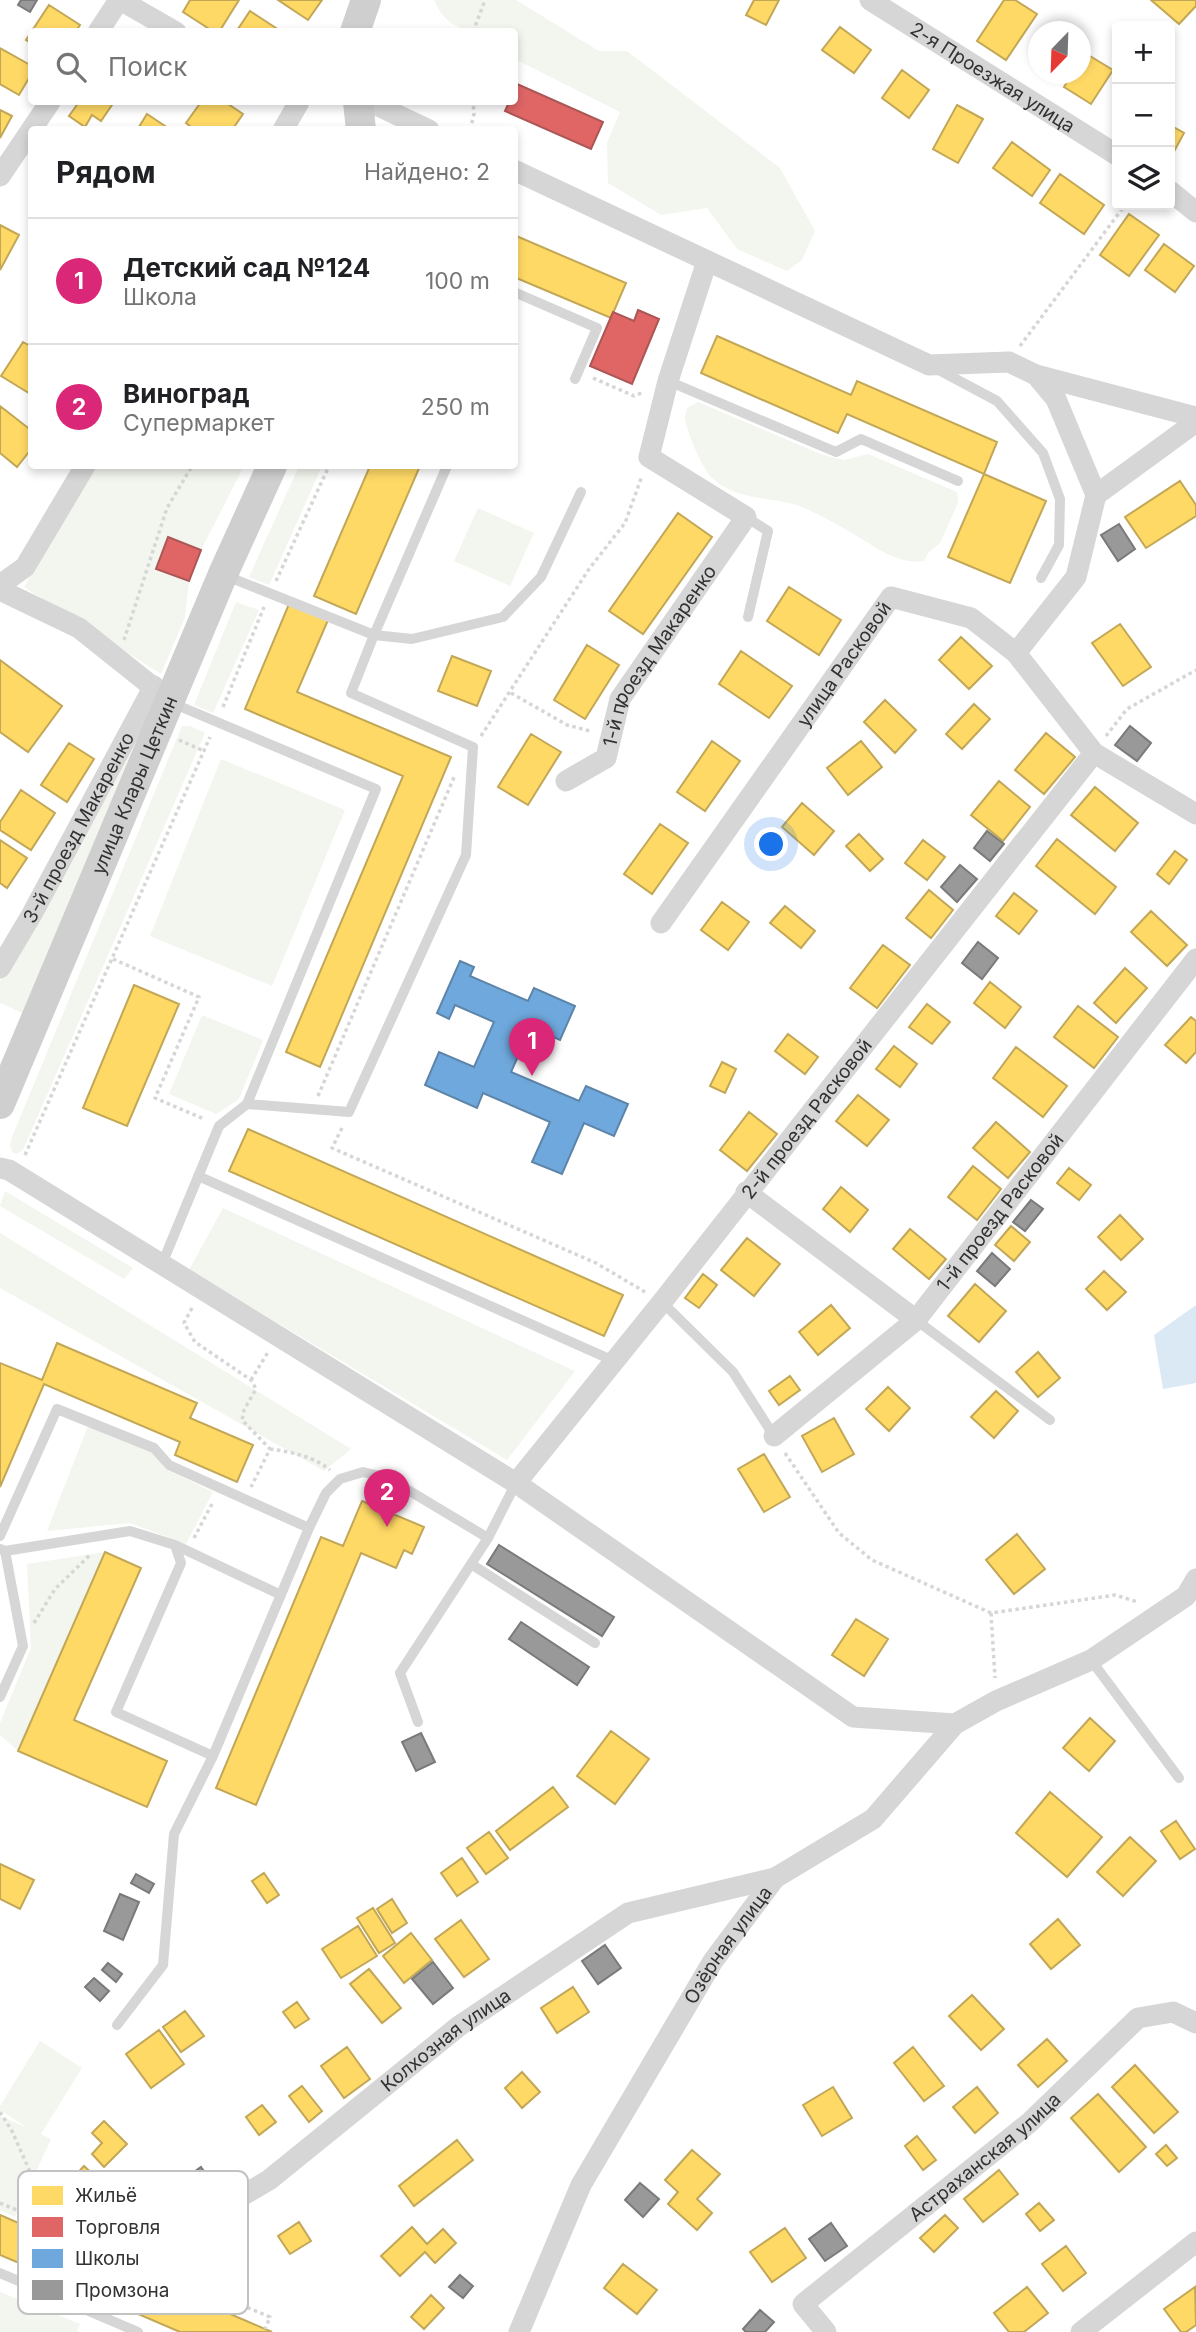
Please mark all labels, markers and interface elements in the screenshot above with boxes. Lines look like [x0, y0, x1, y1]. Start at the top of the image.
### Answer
street label: 2-я Проезжая улица [906, 17, 1079, 138]
north arrow [1028, 21, 1091, 84]
map controls [1112, 21, 1175, 210]
button: + [1112, 21, 1175, 84]
search box [28, 28, 518, 105]
icon: search [52, 48, 90, 86]
text: Поиск [108, 51, 187, 82]
button: − [1112, 84, 1175, 147]
button: layers [1112, 147, 1175, 210]
text: Рядом [56, 154, 156, 190]
text: Найдено: 2 [364, 158, 490, 186]
text: Детский сад №124 [123, 252, 370, 283]
text: 1 [74, 267, 84, 295]
text: 100 m [425, 267, 490, 295]
text: Школа [123, 283, 197, 311]
text: Виноград [123, 378, 250, 409]
text: 2 [72, 393, 86, 421]
text: 250 m [421, 393, 490, 421]
text: Супермаркет [123, 409, 275, 437]
street label: 1-й проезд Макаренко [598, 561, 721, 749]
street label: улица Расковой [792, 597, 896, 731]
street label: улица Клары Цеткин [87, 693, 182, 878]
street label: 3-й проезд Макаренко [18, 728, 139, 927]
your location [754, 827, 788, 861]
pin: 1 [509, 1018, 555, 1076]
street label: 2-й проезд Расковой [737, 1034, 877, 1203]
street label: 1-й проезд Расковой [932, 1129, 1068, 1296]
pin: 2 [364, 1469, 410, 1527]
street label: Озёрная улица [679, 1882, 777, 2008]
street label: Колхозная улица [376, 1984, 515, 2097]
street label: Астраханская улица [905, 2088, 1065, 2227]
legend [18, 2171, 248, 2314]
text: Жильё [75, 2184, 137, 2207]
text: Торговля [75, 2216, 160, 2239]
text: Школы [75, 2247, 139, 2270]
text: Промзона [75, 2279, 169, 2302]

